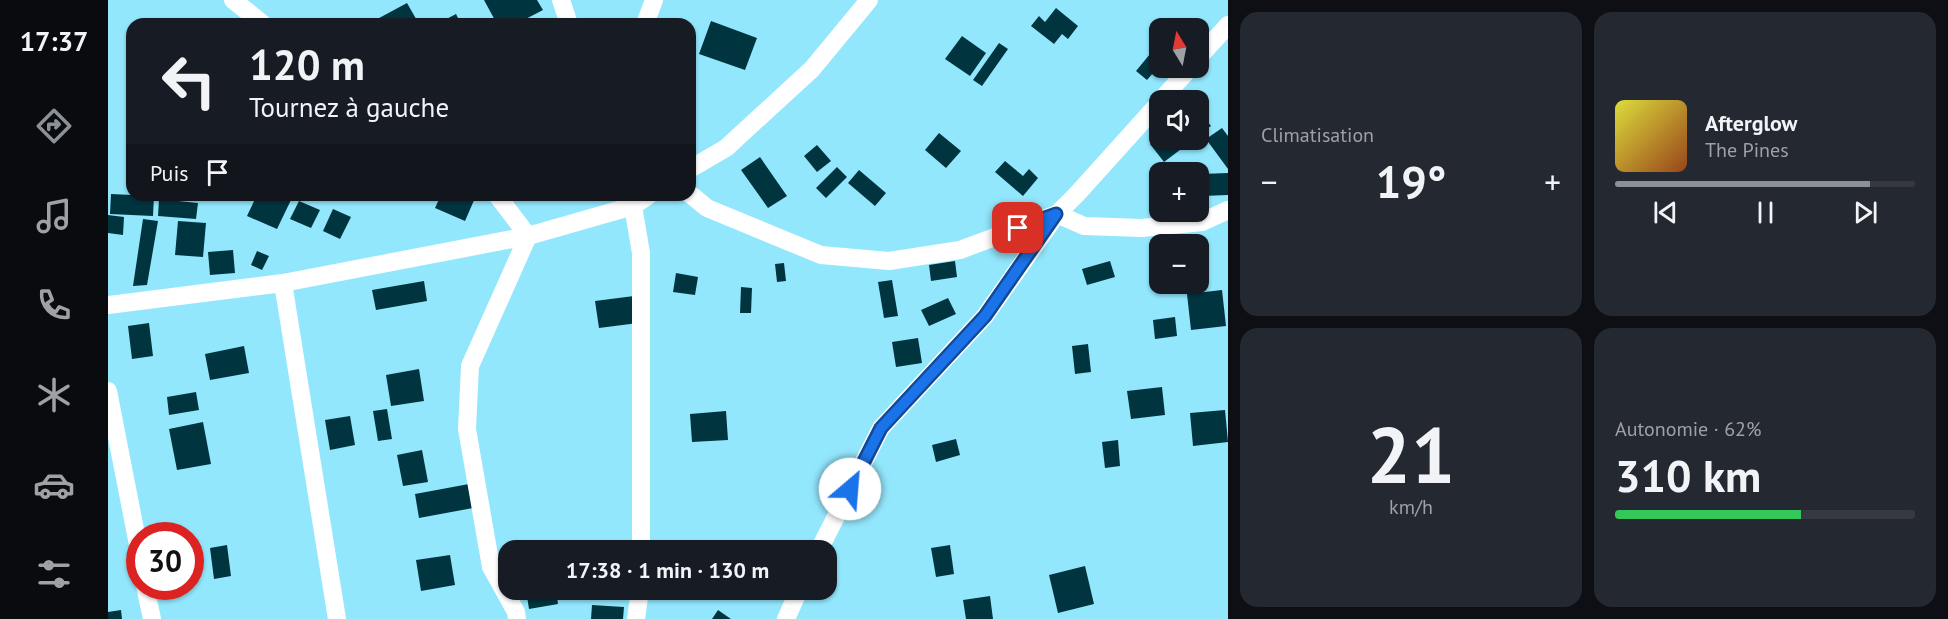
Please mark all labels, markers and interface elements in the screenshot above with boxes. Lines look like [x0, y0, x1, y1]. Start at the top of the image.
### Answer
north arrow [1149, 18, 1209, 78]
map controls [1149, 18, 1209, 294]
text: 17:37 [20, 24, 88, 58]
text: 120 m [249, 37, 365, 92]
icon: left [150, 42, 228, 120]
text: Tournez à gauche [249, 90, 449, 124]
button: sound [1149, 90, 1209, 150]
icon: directions [33, 105, 75, 147]
text: Afterglow [1705, 109, 1797, 137]
text: Climatisation [1261, 122, 1374, 148]
text: The Pines [1705, 137, 1789, 163]
text: 19° [1376, 152, 1446, 210]
icon: arrive [201, 156, 234, 189]
text: Puis [150, 159, 189, 187]
text: − [1261, 160, 1278, 203]
text: + [1544, 160, 1561, 203]
button: + [1149, 162, 1209, 222]
icon: music [33, 195, 75, 237]
icon: previous [1649, 196, 1682, 229]
icon: pause [1749, 196, 1782, 229]
icon: next [1849, 196, 1882, 229]
pin [992, 202, 1043, 253]
icon: arrive [1001, 211, 1034, 244]
button: − [1149, 234, 1209, 294]
icon: phone [33, 284, 75, 326]
icon: climate [33, 374, 75, 416]
text: 21 [1367, 404, 1455, 505]
text: Autonomie · 62% [1615, 416, 1761, 442]
text: 310 km [1615, 446, 1761, 504]
position arrow [818, 457, 882, 521]
icon: car [33, 464, 75, 506]
text: km/h [1389, 494, 1433, 520]
speed limit sign: 30 [126, 522, 204, 600]
icon: filters [33, 553, 75, 595]
text: 17:38 · 1 min · 130 m [566, 556, 769, 584]

